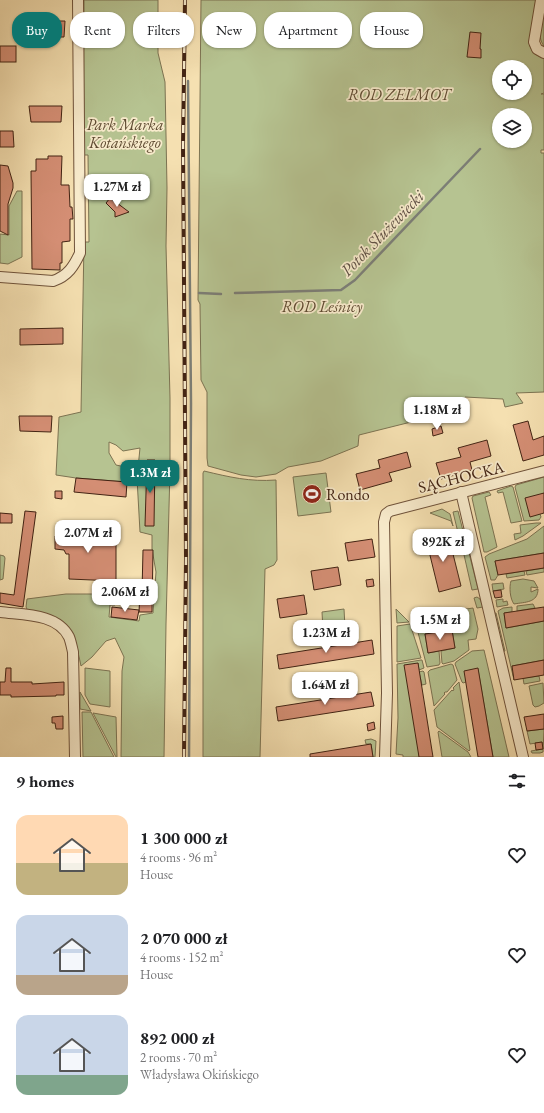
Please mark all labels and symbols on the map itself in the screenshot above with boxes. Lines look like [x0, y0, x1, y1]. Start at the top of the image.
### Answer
park label: ROD ZELMOT [348, 84, 452, 105]
park label: Park Marka Kotańskiego [86, 114, 164, 153]
pin: 1.27M zł [76, 174, 158, 208]
water label: Potok Służewiecki [335, 185, 429, 281]
park label: ROD Leśnicy [282, 296, 363, 317]
pin: 1.18M zł [396, 397, 478, 431]
street label: SĄCHOCKA [416, 456, 507, 498]
pin: 1.3M zł [113, 460, 187, 494]
sports icon: Rondo [301, 483, 323, 505]
place label: Rondo [326, 484, 370, 505]
pin: 2.07M zł [47, 520, 129, 554]
pin: 892K zł [406, 529, 480, 563]
pin: 2.06M zł [84, 579, 166, 613]
pin: 1.5M zł [403, 607, 477, 641]
pin: 1.23M zł [285, 620, 367, 654]
pin: 1.64M zł [284, 672, 366, 706]

